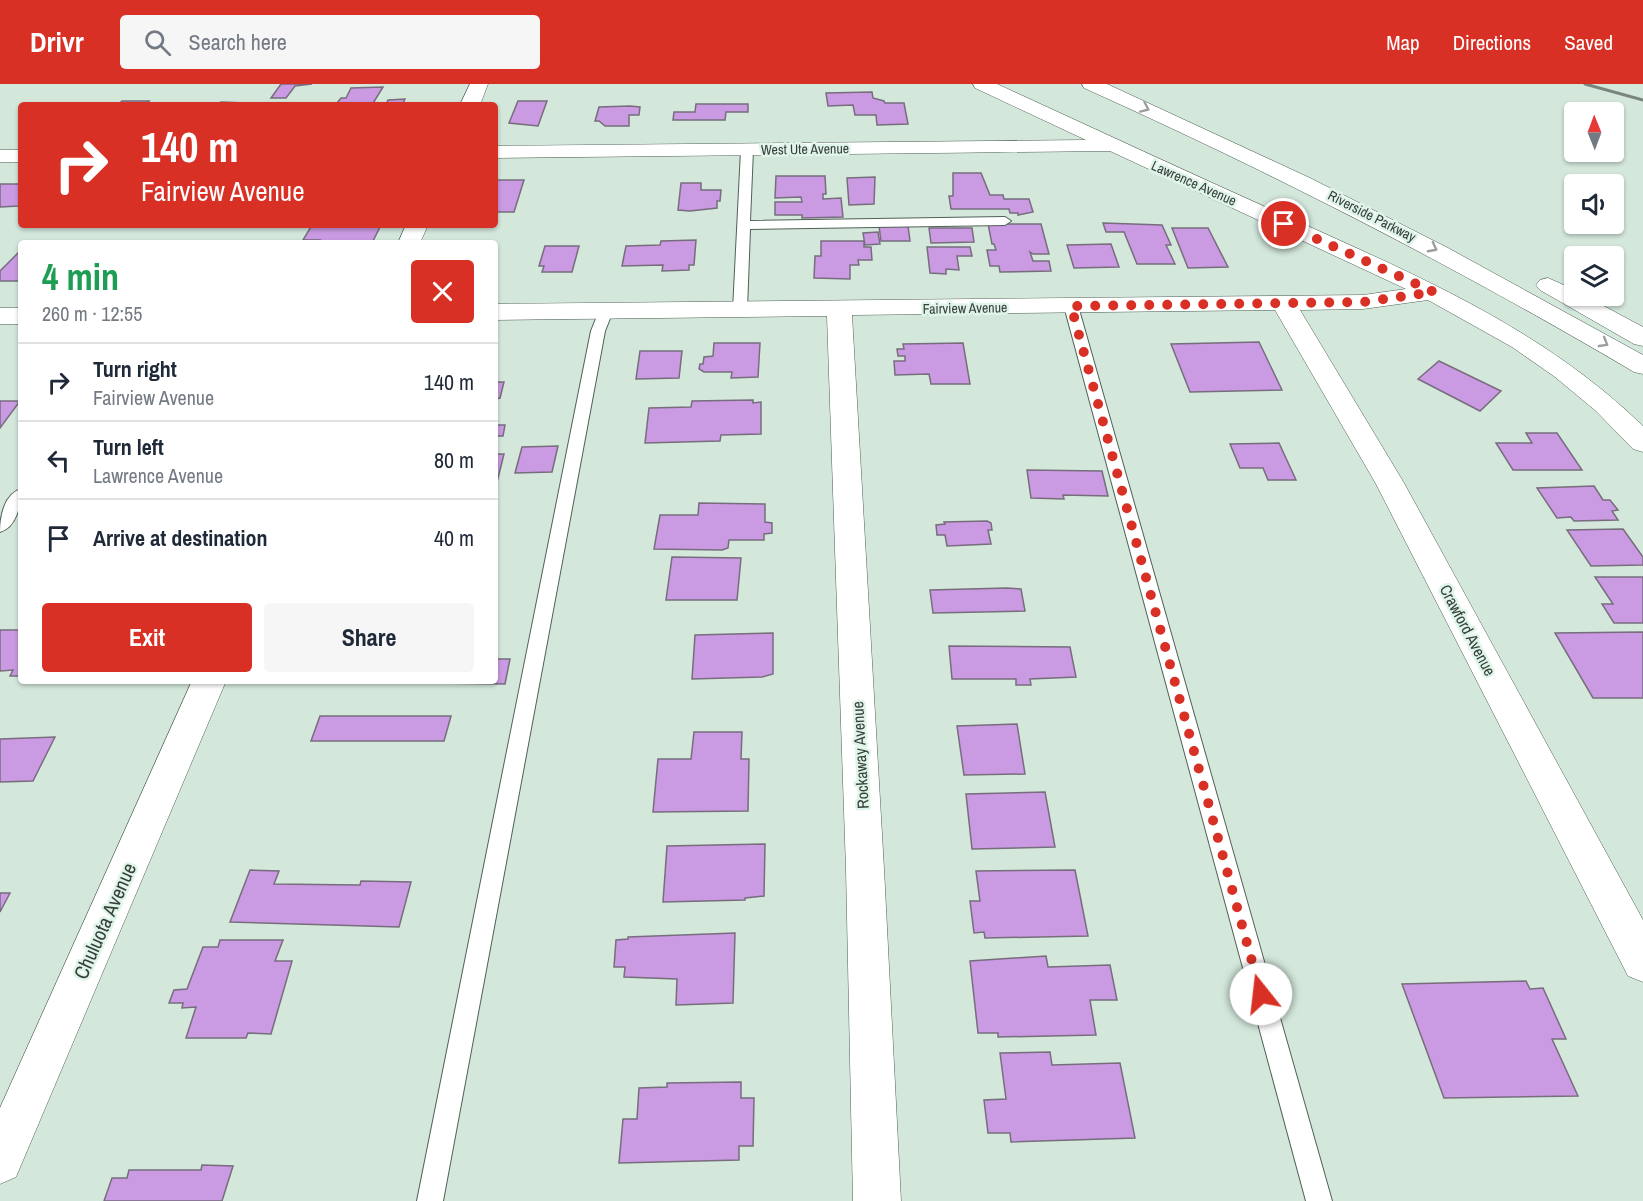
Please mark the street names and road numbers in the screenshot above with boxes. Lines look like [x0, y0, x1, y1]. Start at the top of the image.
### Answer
street label: West Ute Avenue [761, 139, 849, 159]
street label: Lawrence Avenue [1149, 156, 1239, 210]
street label: Riverside Parkway [1325, 186, 1419, 246]
street label: Fairview Avenue [922, 298, 1008, 318]
street label: Crawford Avenue [1435, 581, 1501, 679]
street label: Rockaway Avenue [846, 701, 874, 809]
street label: Chuluota Avenue [67, 858, 142, 983]

